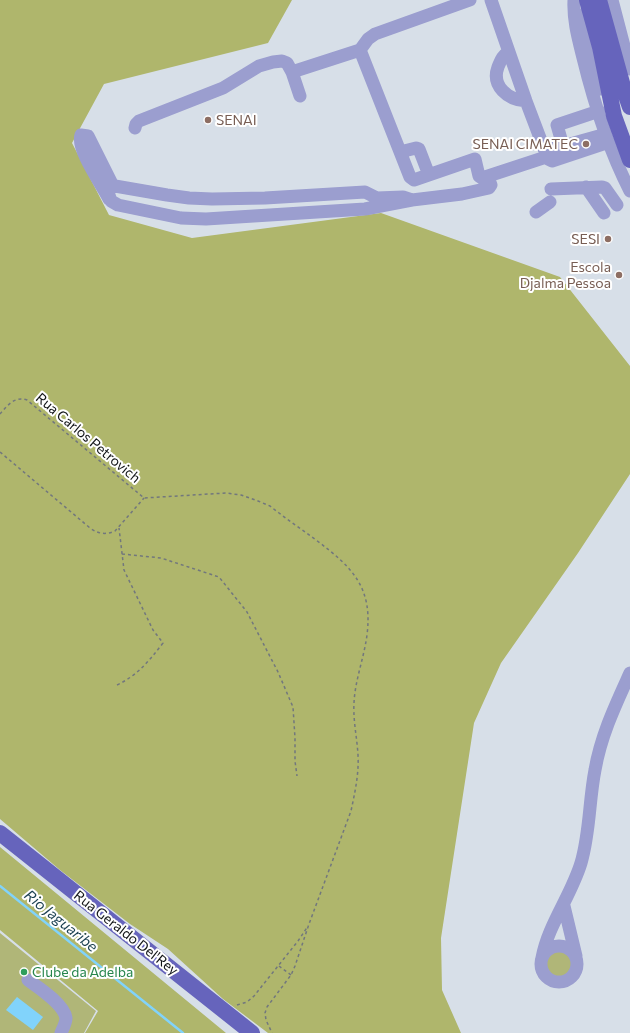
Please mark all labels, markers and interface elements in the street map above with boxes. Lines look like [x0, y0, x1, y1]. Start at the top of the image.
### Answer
place label: SENAI [216, 112, 257, 128]
marker: SENAI [203, 115, 213, 125]
place label: SENAI CIMATEC [472, 136, 578, 152]
marker: SENAI CIMATEC [581, 139, 591, 149]
place label: SESI [571, 231, 600, 247]
marker: SESI [603, 234, 613, 244]
place label: Escola Djalma Pessoa [520, 259, 611, 292]
marker: Escola Djalma Pessoa [614, 270, 624, 280]
street label: Rua Carlos Petrovich [32, 389, 144, 487]
water label: Rio Jaguaribe [21, 886, 101, 956]
street label: Rua Geraldo Del'Rey [71, 887, 181, 979]
place label: Clube da Adelba [32, 964, 133, 980]
marker: Clube da Adelba [19, 967, 29, 977]

